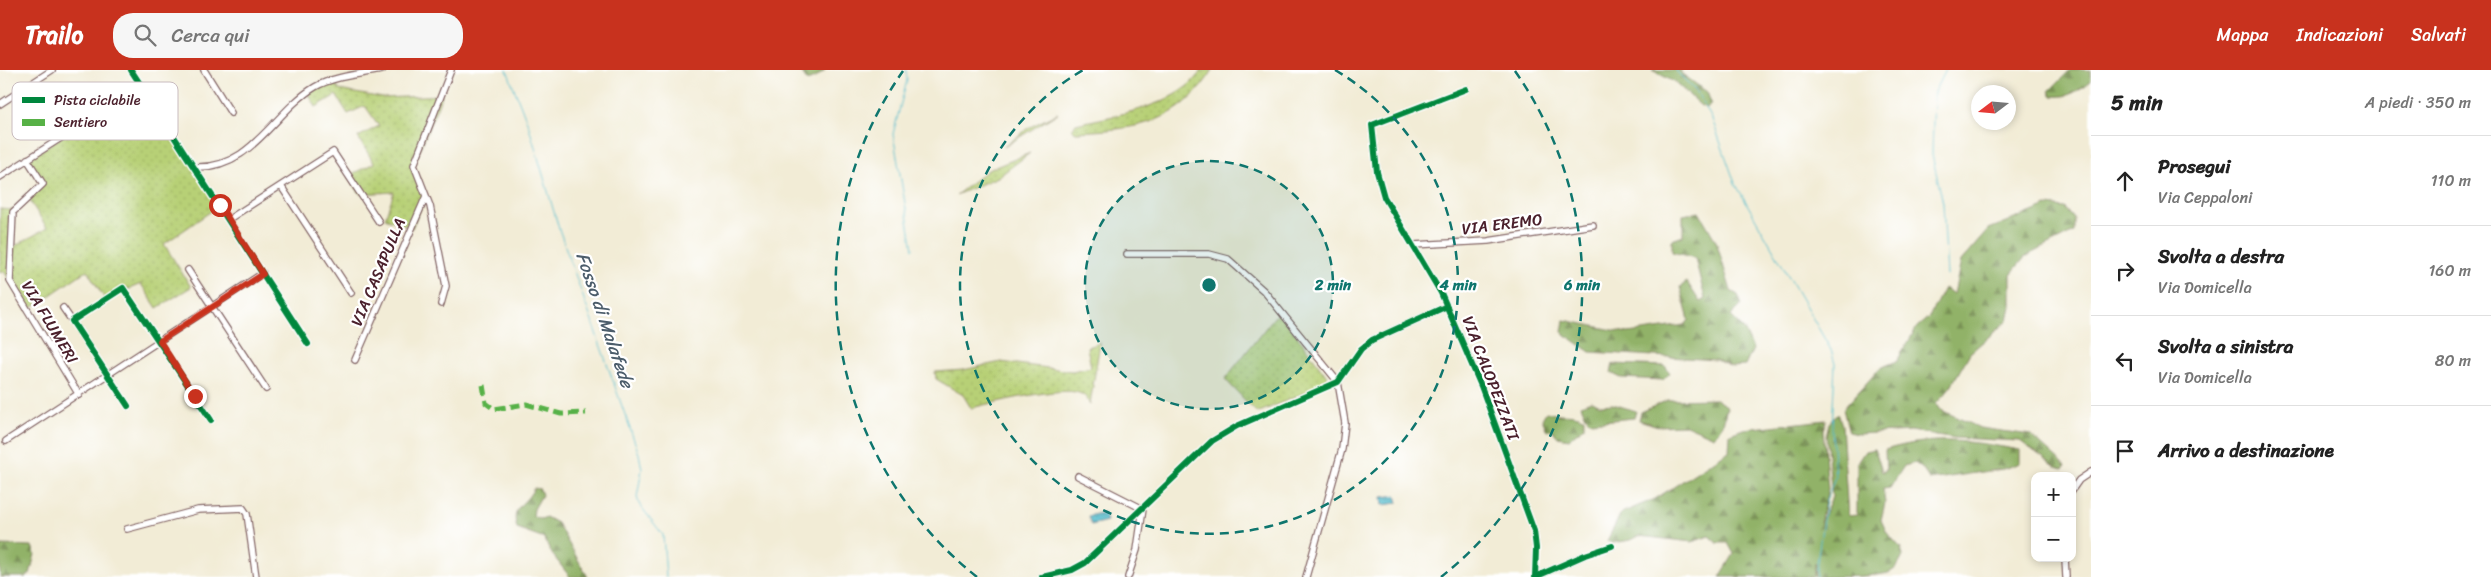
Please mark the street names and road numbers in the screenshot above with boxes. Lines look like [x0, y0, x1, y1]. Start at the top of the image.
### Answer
street label: VIA EREMO [1460, 205, 1544, 243]
street label: VIA CASAPULLA [342, 213, 414, 331]
street label: VIA FLUMERI [14, 275, 86, 369]
street label: VIA CALOPEZZATI [1454, 312, 1529, 446]

